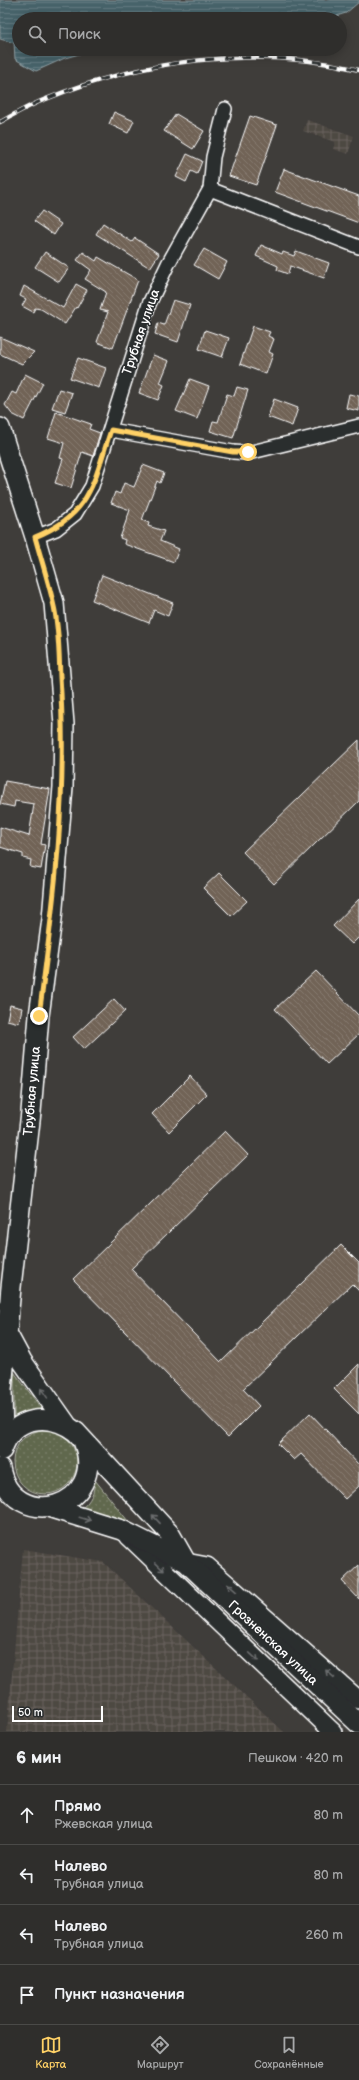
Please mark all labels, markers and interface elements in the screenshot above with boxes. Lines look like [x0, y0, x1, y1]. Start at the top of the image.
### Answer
search box [12, 12, 347, 56]
icon: search [26, 23, 48, 45]
text: Поиск [58, 25, 101, 44]
street label: Трубная улица [119, 287, 163, 377]
route start [239, 443, 257, 461]
route end [30, 1007, 48, 1025]
street label: Трубная улица [20, 1045, 44, 1136]
one-way arrow [40, 1388, 48, 1399]
one-way arrow [151, 1514, 160, 1524]
one-way arrow [78, 1516, 91, 1523]
one-way arrow [155, 1562, 165, 1572]
one-way arrow [227, 1583, 238, 1592]
street label: Грозненская улица [225, 1597, 321, 1689]
one-way arrow [249, 1652, 259, 1662]
one-way arrow [325, 1669, 335, 1678]
scale bar [12, 1704, 103, 1723]
text: 50 m [18, 1706, 43, 1719]
text: 6 мин [16, 1748, 62, 1768]
text: Пешком · 420 m [248, 1750, 343, 1766]
text: Прямо [54, 1797, 101, 1816]
icon: ahead [16, 1804, 38, 1826]
text: 80 m [314, 1807, 343, 1823]
text: Ржевская улица [54, 1816, 153, 1832]
text: Налево [54, 1857, 107, 1876]
icon: left [16, 1864, 38, 1886]
text: 80 m [314, 1867, 343, 1883]
text: Трубная улица [54, 1876, 144, 1892]
text: Налево [54, 1917, 107, 1936]
icon: left [16, 1924, 38, 1946]
text: 260 m [305, 1927, 343, 1943]
text: Трубная улица [54, 1936, 144, 1952]
icon: arrive [16, 1984, 38, 2006]
text: Пункт назначения [54, 1985, 185, 2004]
tab: Карта [35, 2034, 66, 2071]
tab: Маршрут [137, 2034, 184, 2071]
tab: Сохранённые [254, 2034, 324, 2071]

